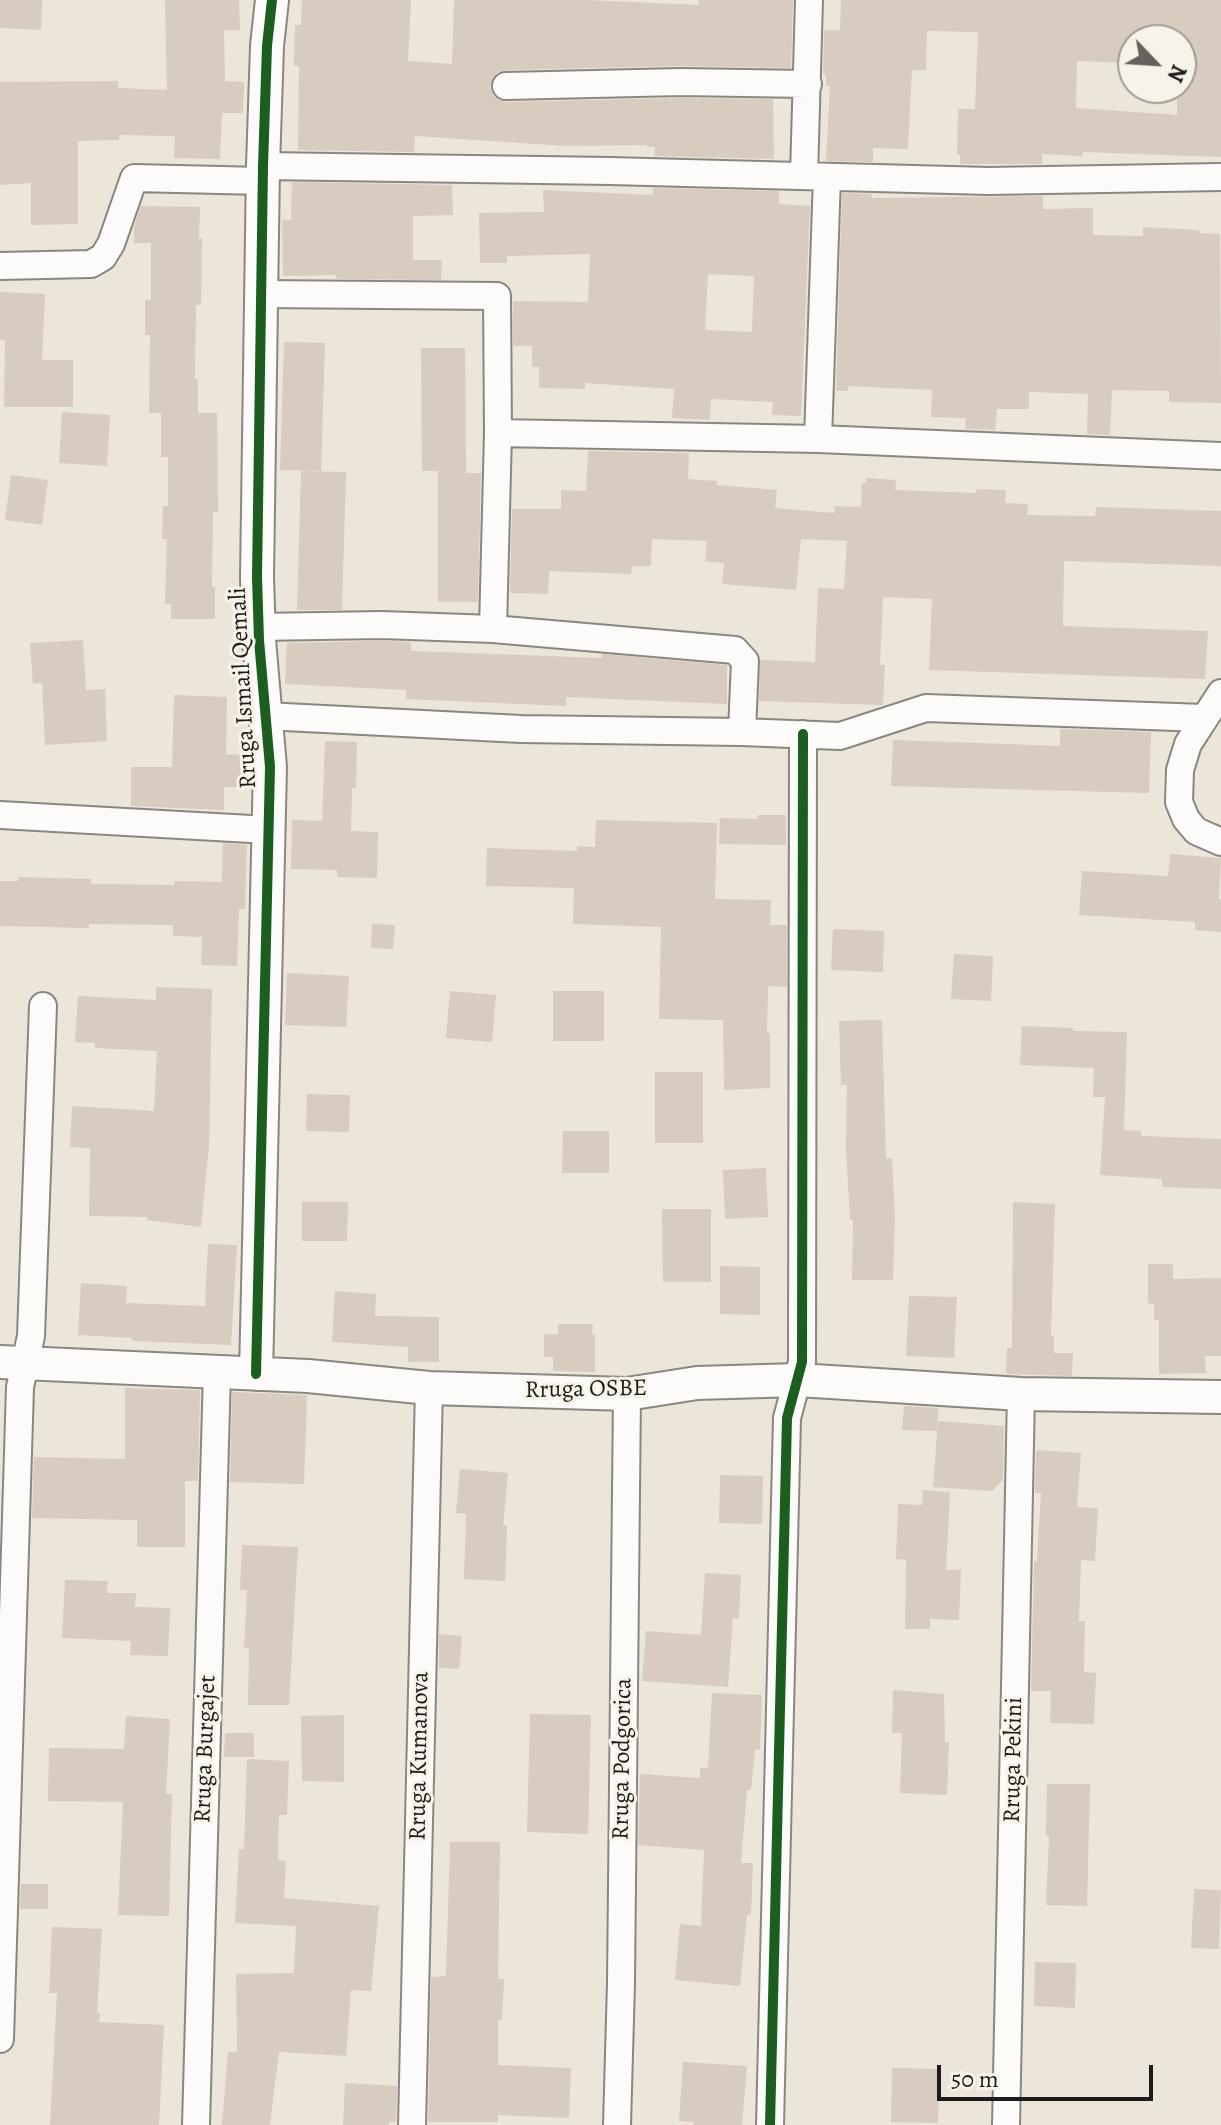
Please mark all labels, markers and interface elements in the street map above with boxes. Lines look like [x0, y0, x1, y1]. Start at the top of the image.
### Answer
north arrow [1117, 24, 1197, 104]
text: N [1160, 60, 1194, 87]
street label: Rruga Ismail Qemali [224, 586, 264, 790]
street label: Rruga OSBE [525, 1375, 647, 1405]
street label: Rruga Kumanova [404, 1671, 436, 1841]
street label: Rruga Burgajet [189, 1674, 223, 1824]
street label: Rruga Podgorica [607, 1678, 639, 1840]
street label: Rruga Pekini [999, 1697, 1029, 1823]
scale bar [941, 2049, 1157, 2099]
text: 50 m [951, 2063, 999, 2095]

